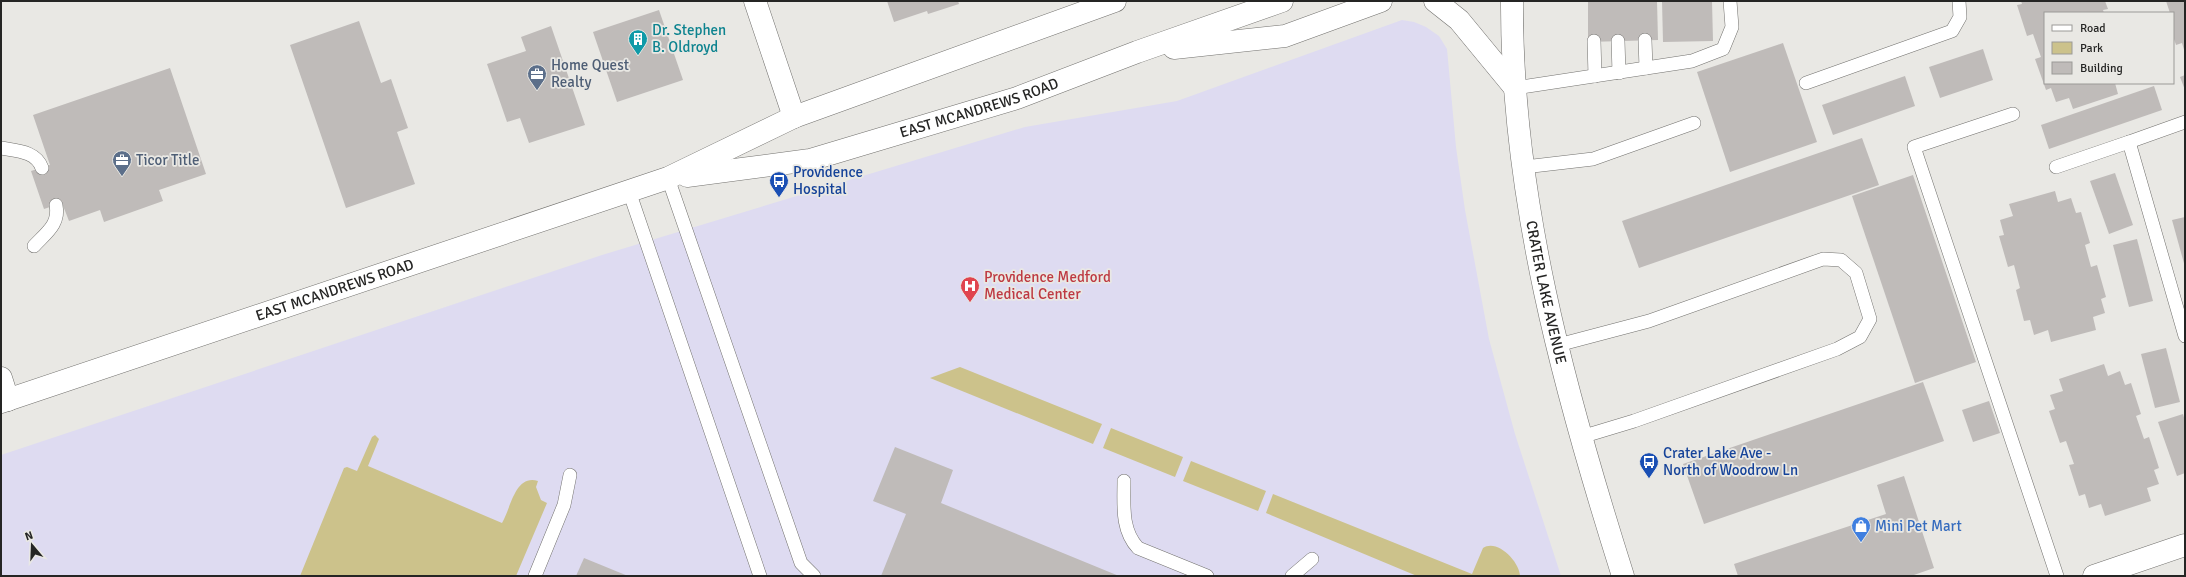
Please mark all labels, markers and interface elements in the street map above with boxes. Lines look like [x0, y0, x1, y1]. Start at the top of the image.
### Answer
legend [2044, 12, 2174, 84]
place label: Dr. Stephen B. Oldroyd [652, 21, 726, 56]
text: Road [2080, 21, 2106, 36]
building icon: Dr. Stephen B. Oldroyd [627, 28, 649, 56]
text: Park [2080, 41, 2103, 56]
place label: Home Quest Realty [551, 56, 629, 91]
text: Building [2080, 61, 2123, 76]
office icon: Home Quest Realty [526, 63, 548, 91]
street label: EAST MCANDREWS ROAD [898, 74, 1061, 142]
office icon: Ticor Title [111, 149, 133, 177]
place label: Ticor Title [136, 151, 199, 169]
place label: Providence Hospital [793, 163, 863, 198]
bus stop icon: Providence Hospital [768, 170, 790, 198]
street label: CRATER LAKE AVENUE [1522, 219, 1570, 366]
street label: EAST MCANDREWS ROAD [253, 255, 416, 325]
place label: Providence Medford Medical Center [984, 268, 1111, 303]
hospital icon: Providence Medford Medical Center [959, 275, 981, 303]
place label: Crater Lake Ave - North of Woodrow Ln [1663, 444, 1798, 479]
bus stop icon: Crater Lake Ave - North of Woodrow Ln [1638, 451, 1660, 479]
shop icon: Mini Pet Mart [1850, 515, 1872, 543]
place label: Mini Pet Mart [1875, 517, 1962, 535]
north arrow [12, 525, 52, 565]
text: N [23, 529, 35, 543]

